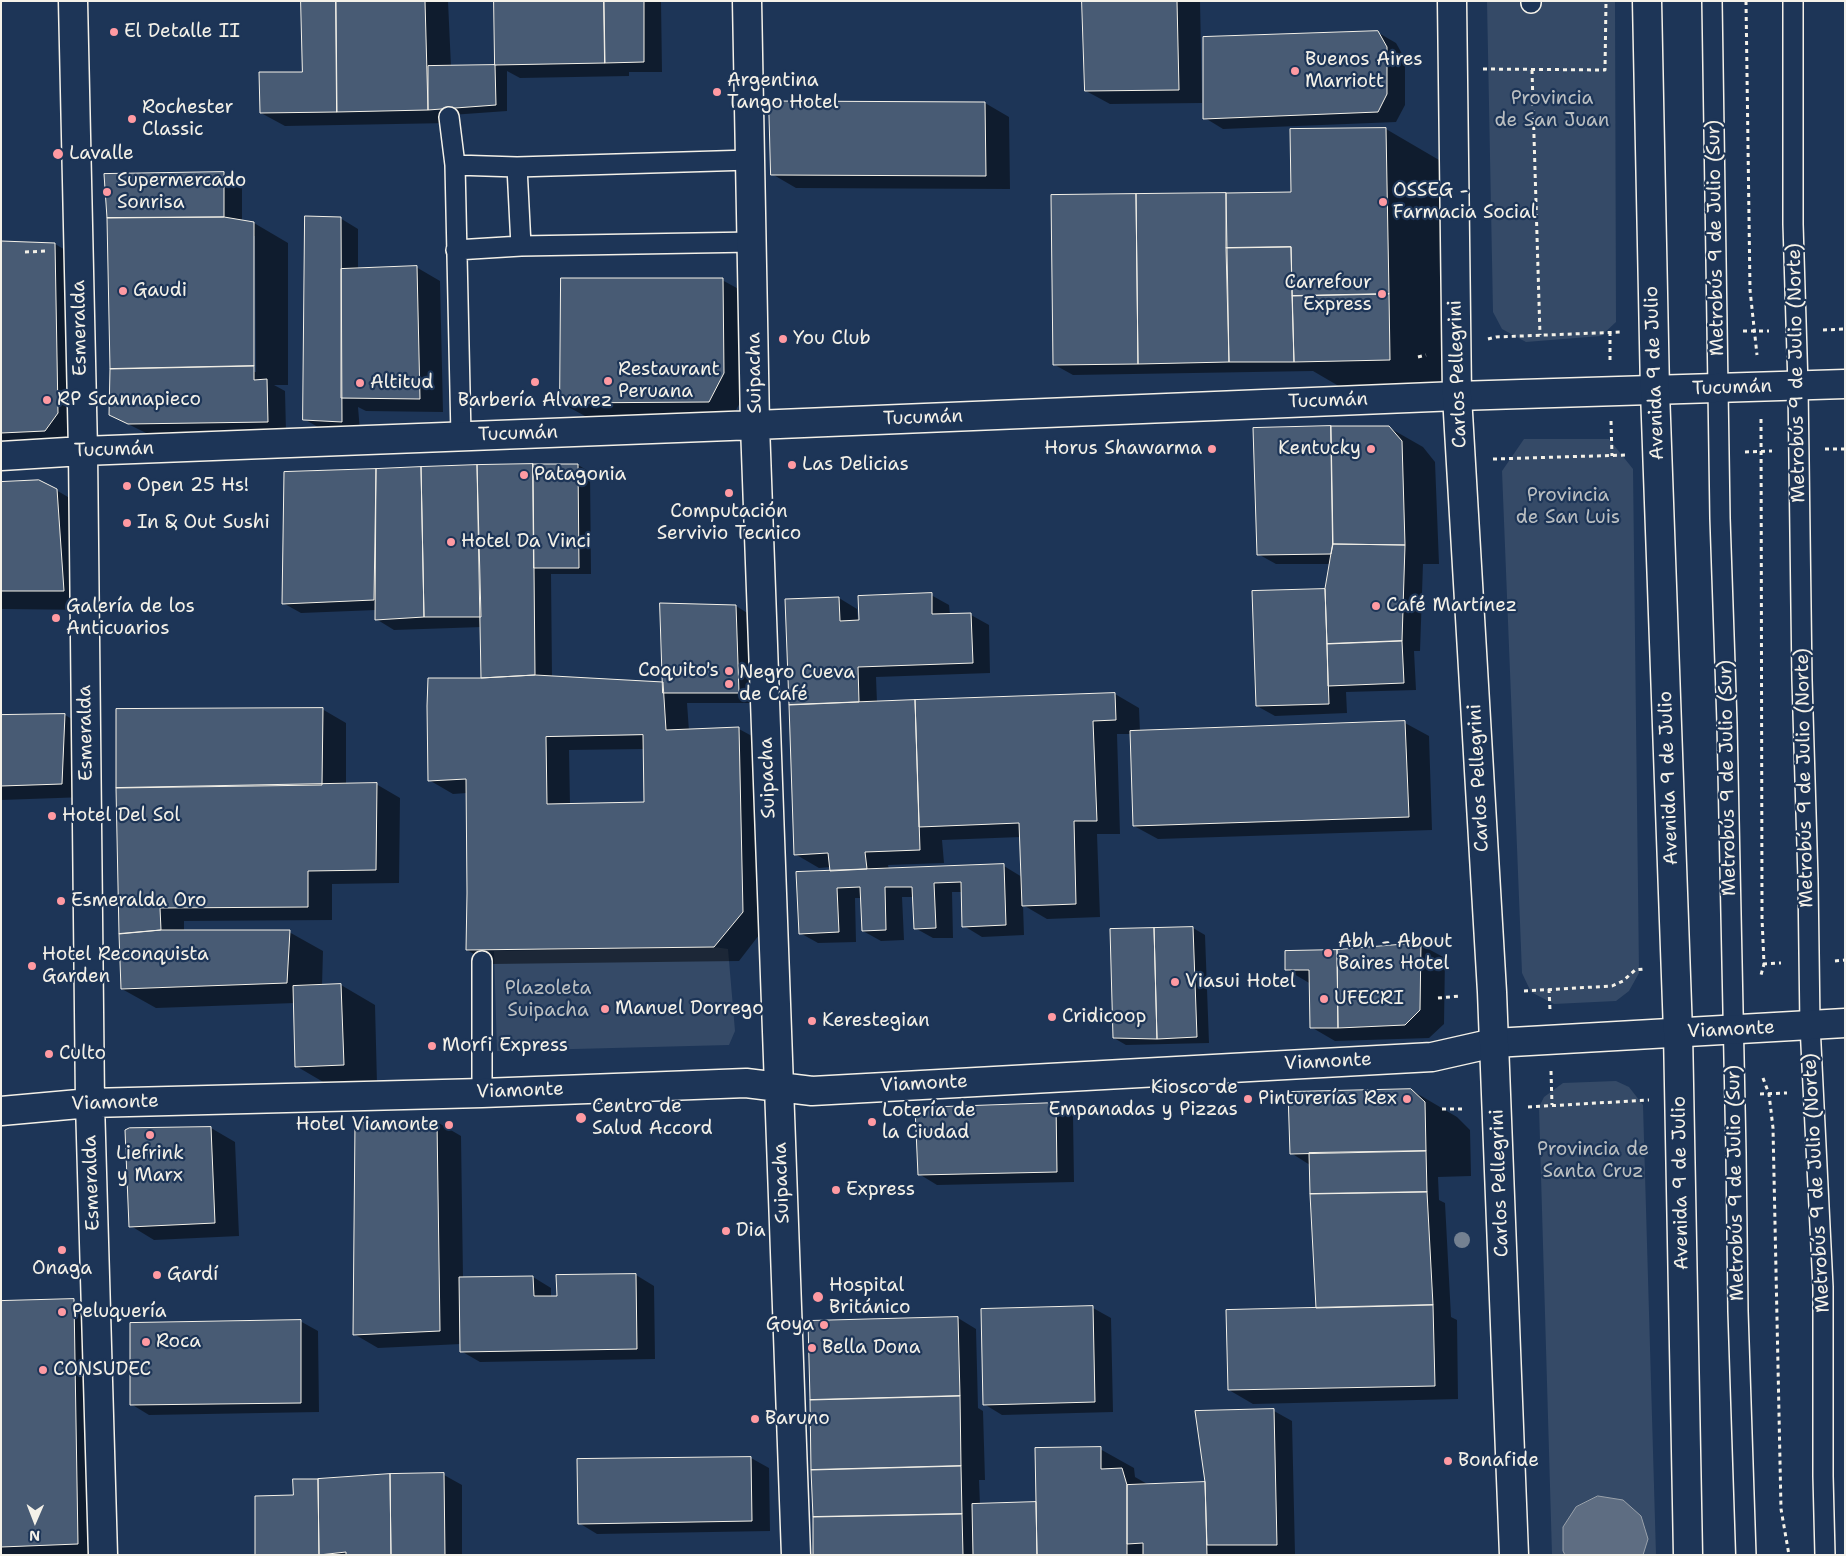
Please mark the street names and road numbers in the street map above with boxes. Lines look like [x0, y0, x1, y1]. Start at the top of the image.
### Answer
street label: Metrobús 9 de Julio (Sur) [1703, 120, 1729, 356]
street label: Metrobús 9 de Julio (Norte) [1783, 243, 1811, 503]
street label: Esmeralda [68, 280, 92, 376]
street label: Avenida 9 de Julio [1641, 286, 1669, 460]
street label: Carlos Pellegrini [1444, 300, 1472, 448]
street label: Suipacha [743, 332, 767, 414]
street label: Tucumán [1692, 375, 1772, 401]
street label: Tucumán [1288, 388, 1368, 414]
street label: Tucumán [883, 405, 963, 431]
street label: Tucumán [478, 421, 558, 447]
street label: Tucumán [74, 437, 154, 463]
street label: Metrobús 9 de Julio (Norte) [1791, 648, 1819, 908]
street label: Metrobús 9 de Julio (Sur) [1715, 660, 1741, 896]
street label: Esmeralda [74, 685, 98, 781]
street label: Avenida 9 de Julio [1655, 691, 1683, 865]
street label: Carlos Pellegrini [1464, 703, 1494, 853]
street label: Suipacha [755, 737, 781, 819]
street label: Viamonte [1687, 1016, 1775, 1044]
street label: Viamonte [1284, 1048, 1372, 1076]
street label: Metrobús 9 de Julio (Norte) [1799, 1053, 1835, 1313]
street label: Metrobús 9 de Julio (Sur) [1723, 1065, 1749, 1301]
street label: Viamonte [880, 1070, 968, 1098]
street label: Viamonte [476, 1078, 564, 1104]
street label: Viamonte [71, 1090, 159, 1116]
street label: Avenida 9 de Julio [1668, 1096, 1694, 1270]
street label: Carlos Pellegrini [1486, 1109, 1514, 1257]
street label: Esmeralda [79, 1135, 105, 1231]
street label: Suipacha [769, 1142, 795, 1224]

